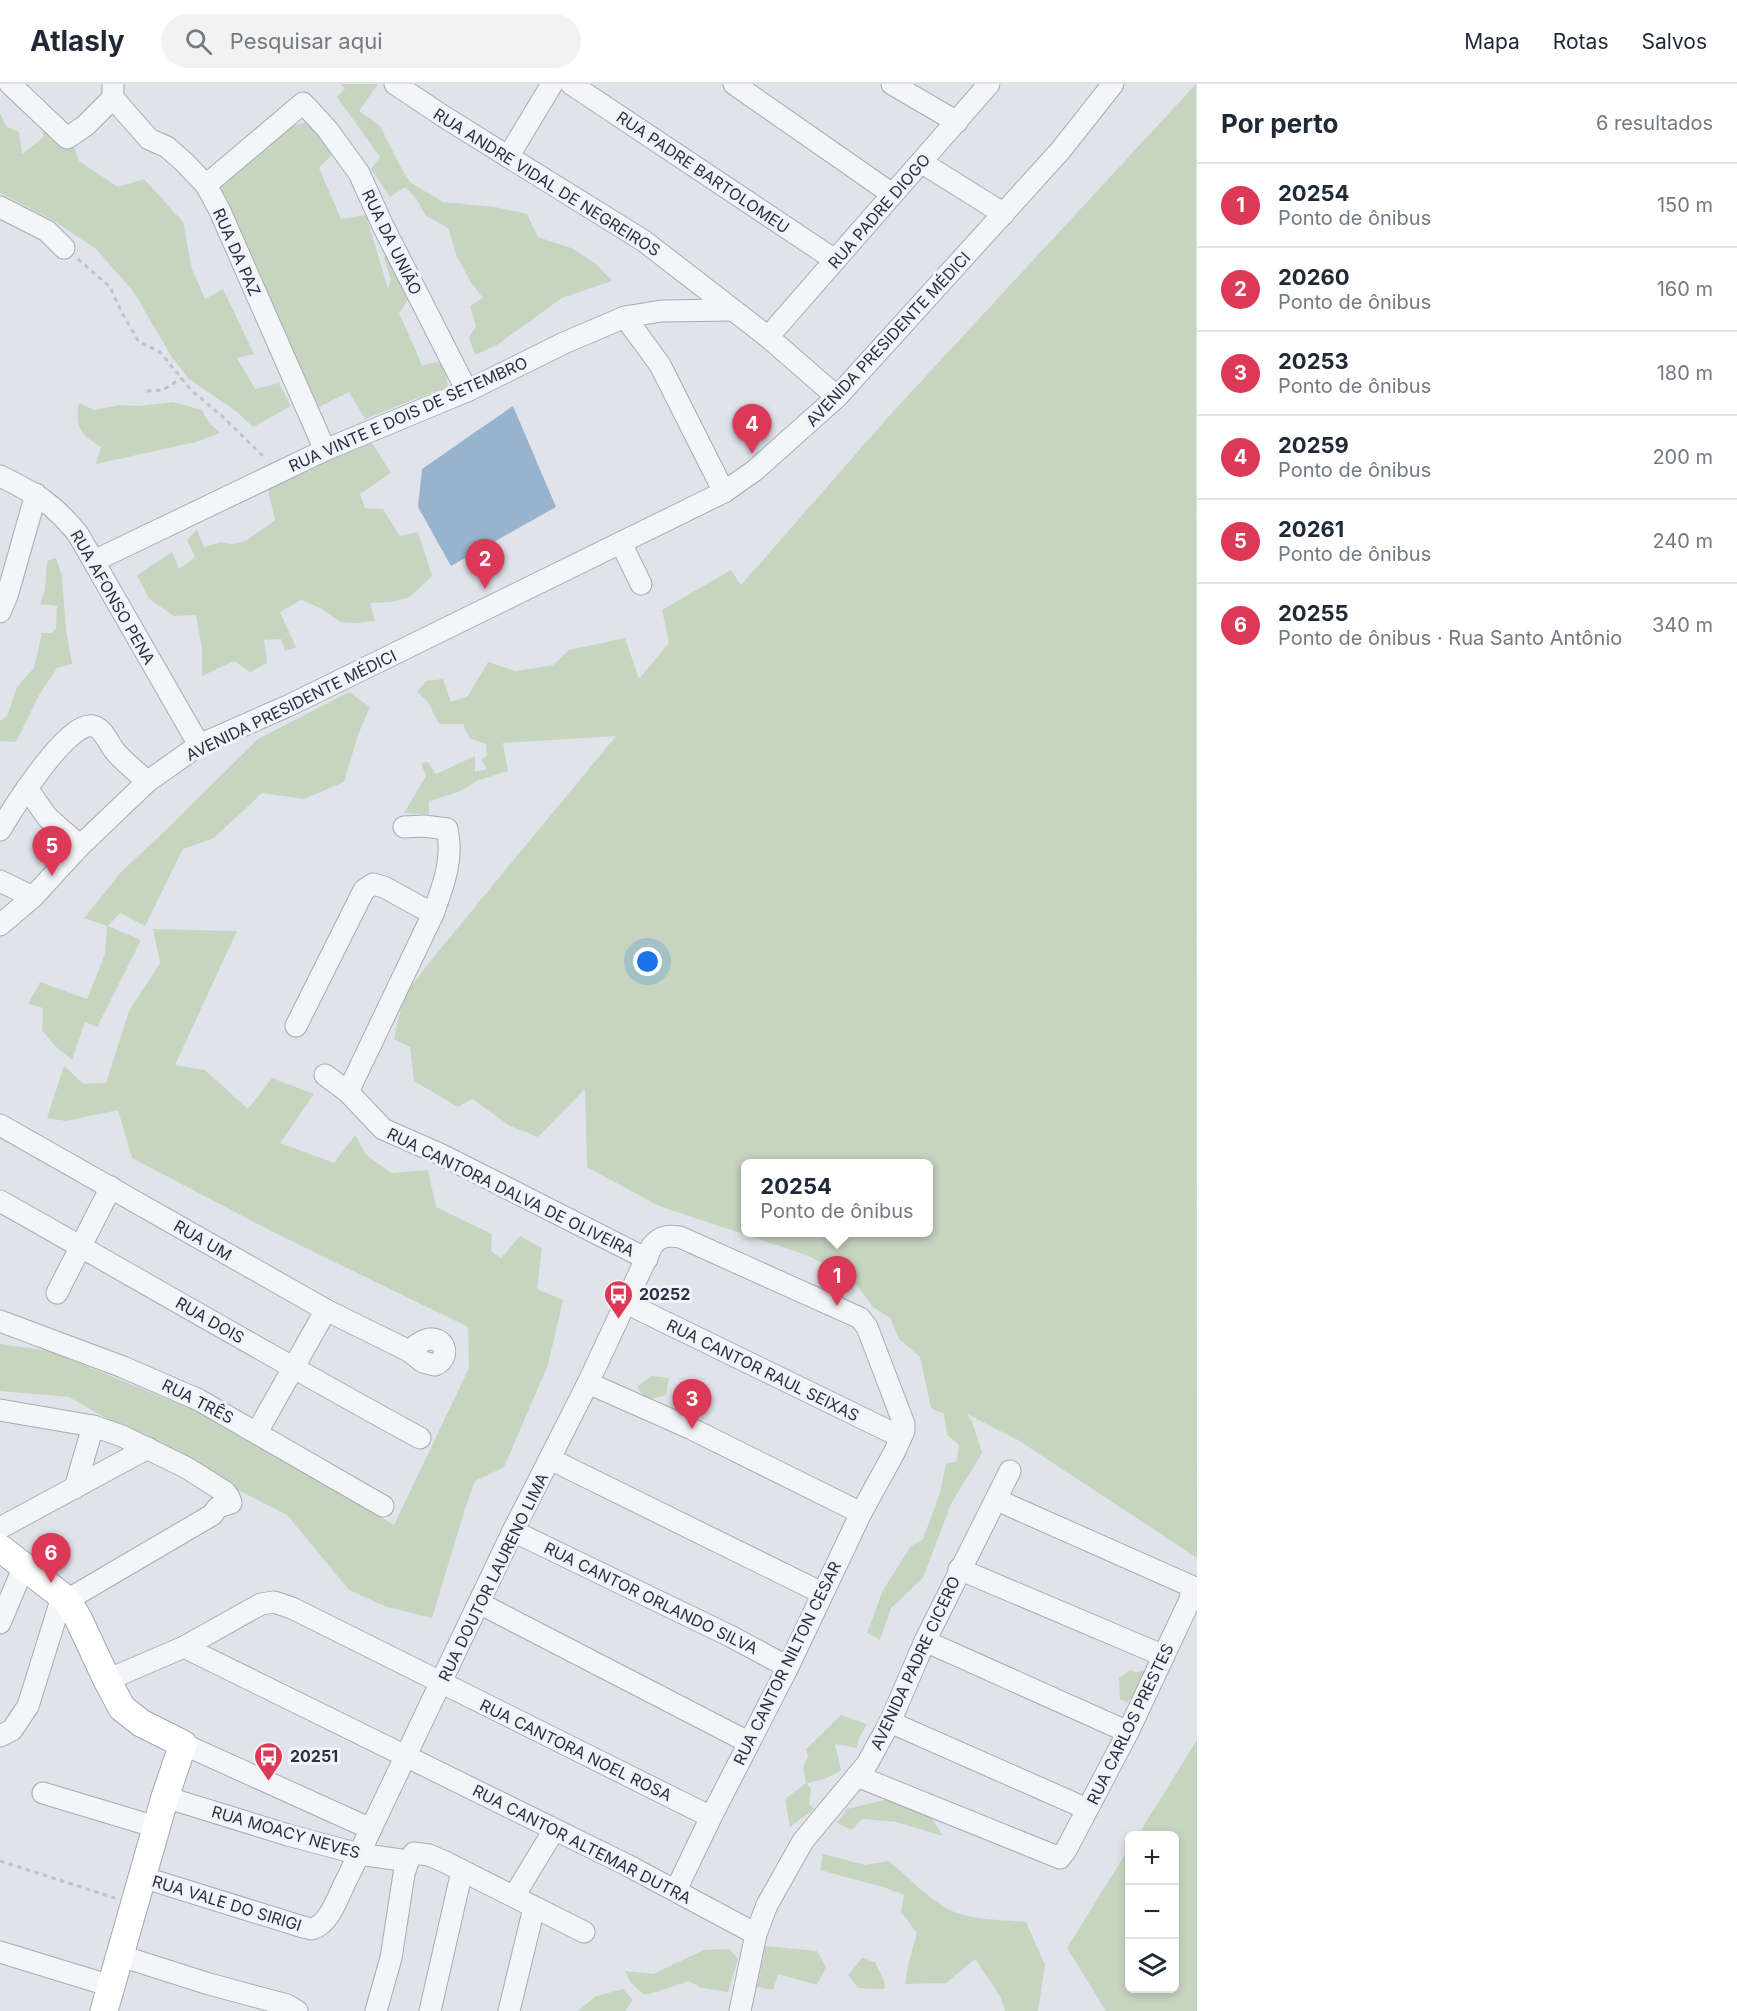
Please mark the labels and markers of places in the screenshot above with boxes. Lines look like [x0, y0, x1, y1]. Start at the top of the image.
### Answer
pin: 4 [732, 404, 771, 454]
pin: 2 [466, 540, 504, 589]
pin: 5 [32, 826, 72, 876]
pin: 1 [818, 1256, 856, 1306]
bus stop icon: 20252 [602, 1278, 634, 1320]
place label: 20252 [639, 1284, 690, 1304]
pin: 3 [672, 1380, 712, 1429]
pin: 6 [32, 1534, 70, 1583]
bus stop icon: 20251 [253, 1740, 285, 1782]
place label: 20251 [290, 1746, 338, 1766]

